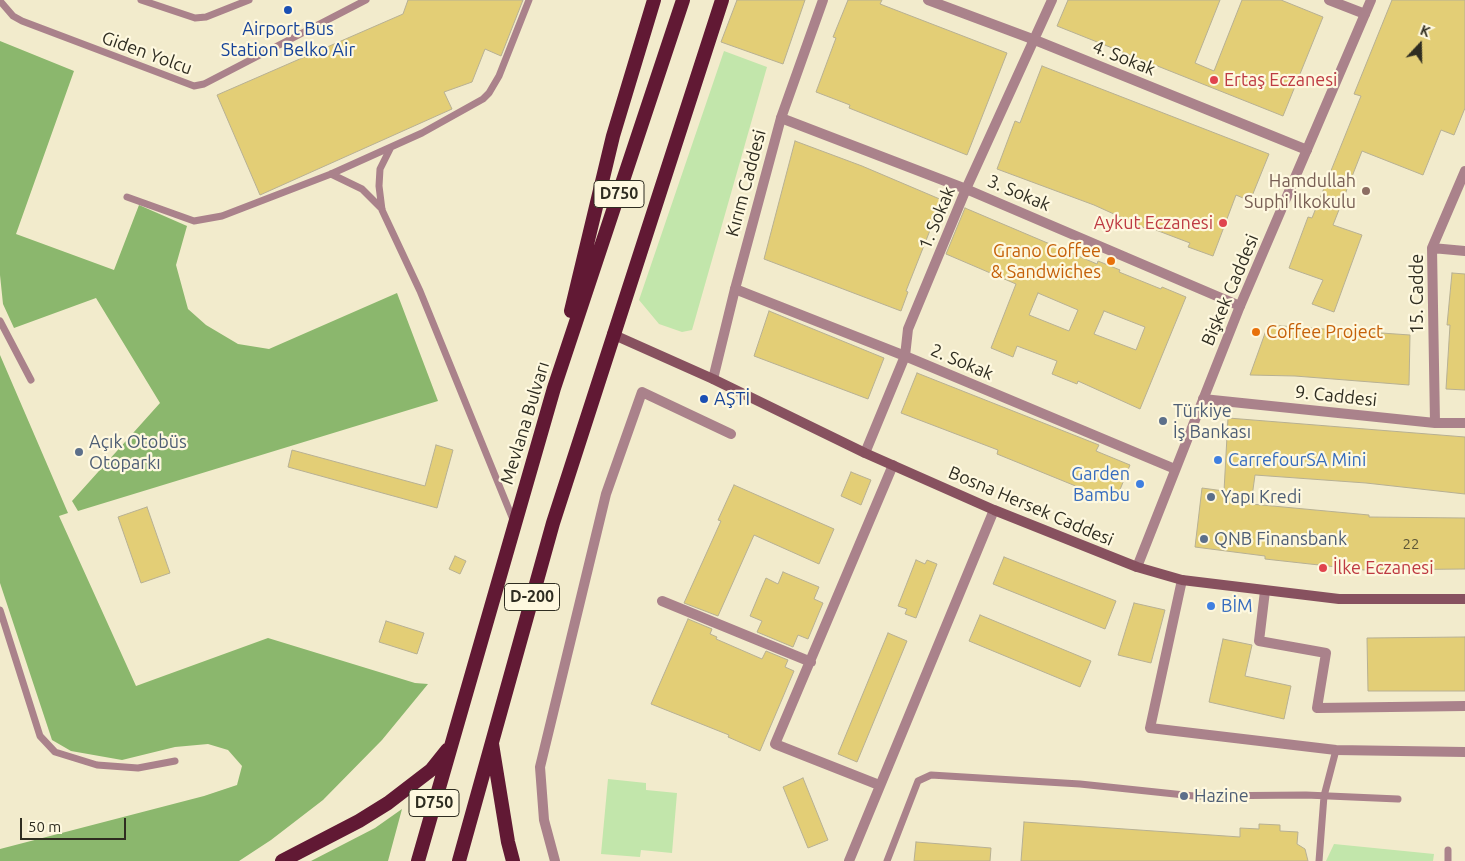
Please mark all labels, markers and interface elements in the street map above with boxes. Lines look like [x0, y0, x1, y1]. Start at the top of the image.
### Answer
marker: Airport Bus Station Belko Air [282, 4, 294, 16]
place label: Airport Bus Station Belko Air [221, 18, 355, 60]
north arrow [1395, 20, 1445, 70]
text: K [1418, 22, 1433, 40]
street label: Giden Yolcu [99, 27, 195, 79]
street label: 4. Sokak [1089, 36, 1159, 80]
place label: Ertaş Eczanesi [1224, 69, 1337, 91]
marker: Ertaş Eczanesi [1208, 74, 1220, 86]
street label: Kırım Caddesi [721, 127, 771, 239]
street label: 3. Sokak [984, 170, 1054, 216]
place label: Hamdullah Suphi İlkokulu [1244, 170, 1356, 212]
road number: D750 [594, 180, 644, 208]
street label: 1. Sokak [914, 183, 960, 253]
marker: Hamdullah Suphi İlkokulu [1360, 185, 1372, 197]
place label: Aykut Eczanesi [1094, 212, 1213, 234]
marker: Aykut Eczanesi [1217, 217, 1229, 229]
street label: Bişkek Caddesi [1197, 231, 1263, 349]
place label: Grano Coffee & Sandwiches [991, 240, 1101, 282]
street label: 15. Cadde [1406, 254, 1428, 334]
marker: Grano Coffee & Sandwiches [1105, 255, 1117, 267]
place label: Coffee Project [1266, 321, 1383, 343]
marker: Coffee Project [1250, 326, 1262, 338]
street label: 2. Sokak [927, 339, 997, 385]
street label: Mevlana Bulvarı [496, 359, 554, 487]
street label: 9. Caddesi [1294, 381, 1378, 411]
place label: AŞTİ [714, 388, 750, 410]
marker: AŞTİ [698, 393, 710, 405]
place label: Türkiye İş Bankası [1173, 400, 1251, 442]
marker: Türkiye İş Bankası [1157, 415, 1169, 427]
place label: Açık Otobüs Otoparkı [89, 431, 187, 474]
marker: Açık Otobüs Otoparkı [73, 446, 85, 458]
place label: CarrefourSA Mini [1228, 449, 1366, 471]
marker: CarrefourSA Mini [1212, 454, 1224, 466]
street label: Bosna Hersek Caddesi [945, 461, 1117, 551]
place label: Garden Bambu [1071, 463, 1130, 506]
marker: Garden Bambu [1134, 478, 1146, 490]
place label: Yapı Kredi [1221, 486, 1302, 508]
marker: Yapı Kredi [1205, 491, 1217, 503]
place label: QNB Finansbank [1214, 528, 1347, 550]
marker: QNB Finansbank [1198, 533, 1210, 545]
house number: 22 [1403, 535, 1419, 553]
place label: İlke Eczanesi [1333, 557, 1434, 579]
marker: İlke Eczanesi [1317, 562, 1329, 574]
road number: D-200 [504, 584, 560, 610]
place label: BİM [1221, 595, 1253, 617]
marker: BİM [1205, 600, 1217, 612]
place label: Hazine [1194, 785, 1249, 807]
road number: D750 [409, 790, 459, 816]
marker: Hazine [1178, 790, 1190, 802]
scale bar [22, 808, 129, 840]
text: 50 m [28, 818, 61, 835]

